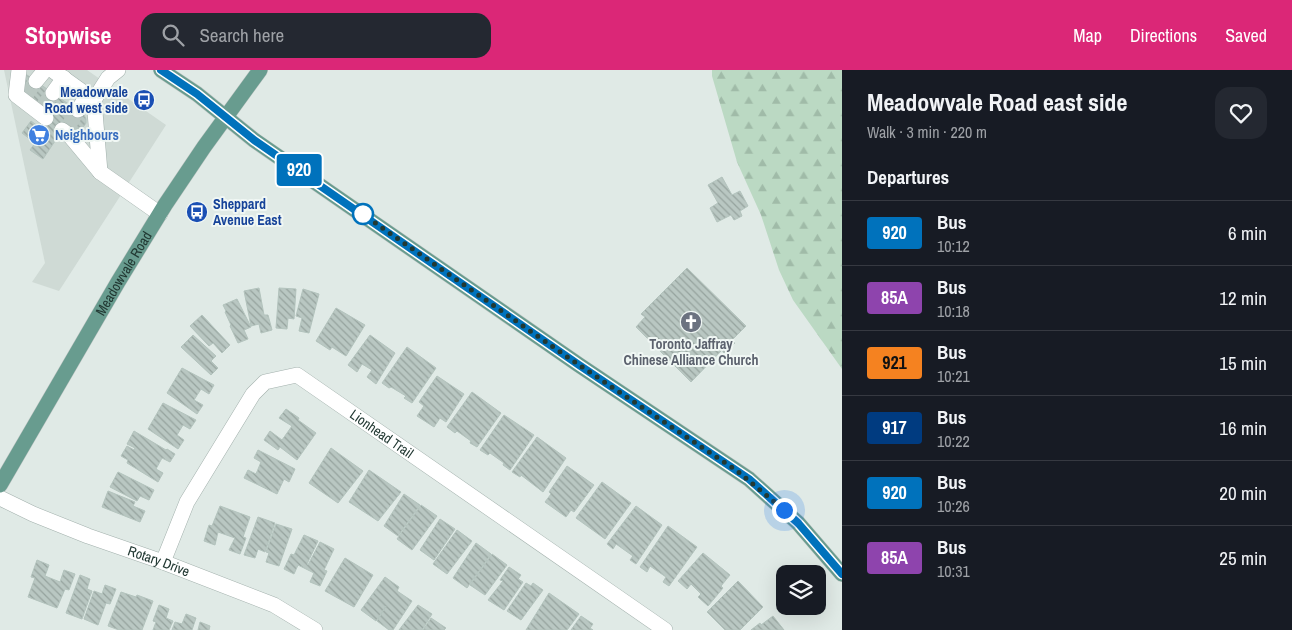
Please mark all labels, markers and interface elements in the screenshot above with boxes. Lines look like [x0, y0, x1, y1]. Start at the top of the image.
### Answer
search box [141, 13, 491, 58]
text: Stopwise [25, 19, 111, 51]
icon: search [159, 21, 187, 49]
text: Search here [199, 22, 284, 48]
text: Map [1073, 23, 1102, 48]
text: Directions [1130, 23, 1197, 48]
text: Saved [1225, 23, 1267, 48]
place label: Meadowvale Road west side [44, 83, 128, 117]
text: Meadowvale Road east side [867, 86, 1127, 118]
button: heart [1215, 87, 1267, 139]
bus stop icon: Meadowvale Road west side [132, 88, 156, 112]
text: Walk · 3 min · 220 m [867, 121, 987, 143]
supermarket icon: Neighbours [27, 123, 51, 147]
place label: Neighbours [55, 126, 119, 144]
line badge: 920 [270, 154, 328, 186]
text: 920 [287, 157, 311, 182]
text: Departures [867, 164, 949, 190]
place label: Sheppard Avenue East [213, 195, 282, 229]
bus stop icon: Sheppard Avenue East [185, 200, 209, 224]
unlabelled marker [352, 203, 374, 225]
text: Bus [937, 209, 966, 235]
text: 920 [882, 220, 907, 245]
text: 6 min [1228, 220, 1267, 246]
street label: Meadowvale Road [91, 228, 156, 319]
text: 10:12 [937, 235, 970, 257]
text: Bus [937, 274, 966, 300]
text: 85A [881, 285, 908, 310]
text: 12 min [1219, 285, 1267, 311]
text: 10:18 [937, 300, 970, 322]
church icon: Toronto Jaffray Chinese Alliance Church [679, 310, 703, 334]
place label: Toronto Jaffray Chinese Alliance Church [624, 335, 758, 369]
text: Bus [937, 339, 966, 365]
text: 921 [882, 350, 907, 375]
text: 15 min [1219, 350, 1267, 376]
text: 10:21 [937, 365, 970, 387]
text: Bus [937, 404, 966, 430]
street label: Lionhead Trail [346, 405, 417, 462]
text: 917 [882, 415, 907, 440]
text: 16 min [1219, 415, 1267, 441]
text: 10:22 [937, 430, 970, 452]
text: Bus [937, 469, 966, 495]
text: 920 [882, 480, 907, 505]
text: 20 min [1219, 480, 1267, 506]
text: 10:26 [937, 495, 970, 517]
your location [772, 498, 797, 523]
text: Bus [937, 534, 966, 560]
street label: Rotary Drive [126, 542, 192, 580]
text: 85A [881, 545, 908, 570]
text: 25 min [1219, 545, 1267, 571]
text: 10:31 [937, 560, 970, 582]
map controls [776, 565, 826, 615]
button: layers [776, 565, 826, 615]

